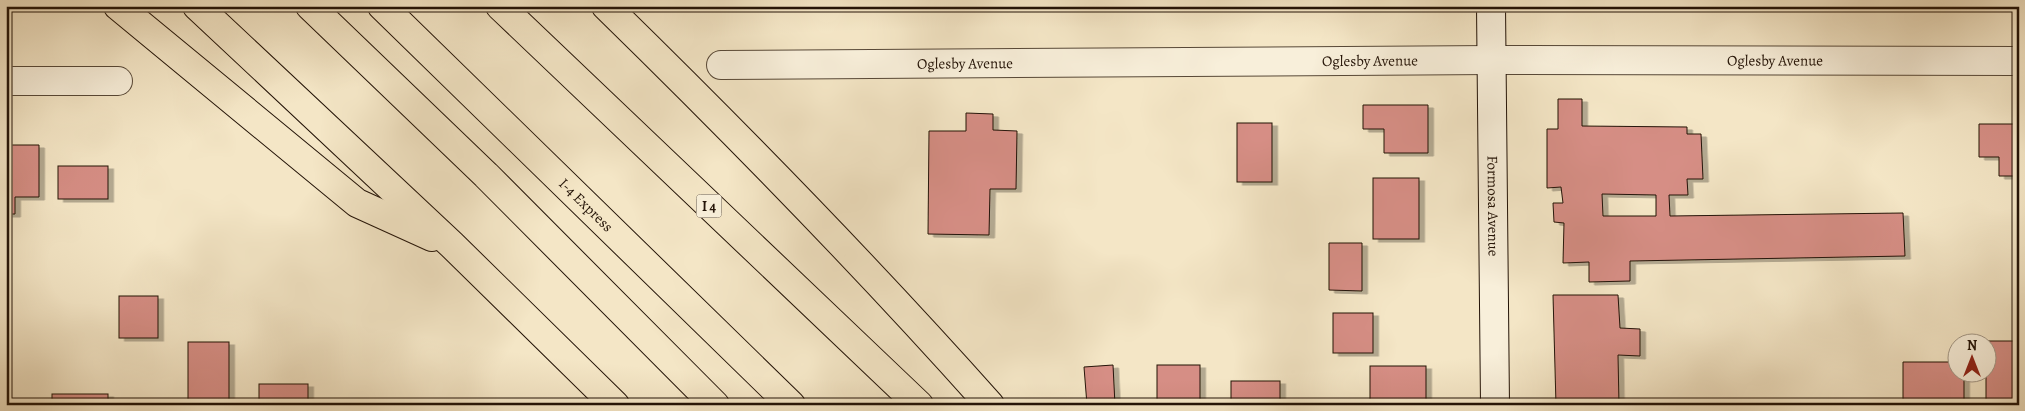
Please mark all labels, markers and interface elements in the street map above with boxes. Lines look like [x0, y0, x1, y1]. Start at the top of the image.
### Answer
street label: Oglesby Avenue [1322, 50, 1418, 71]
street label: Oglesby Avenue [1727, 50, 1823, 71]
street label: Oglesby Avenue [917, 53, 1013, 74]
street label: Formosa Avenue [1482, 155, 1504, 257]
street label: I-4 Express [554, 174, 618, 236]
road number: I 4 [696, 195, 722, 218]
north arrow [1948, 334, 1998, 384]
text: N [1967, 336, 1977, 355]

